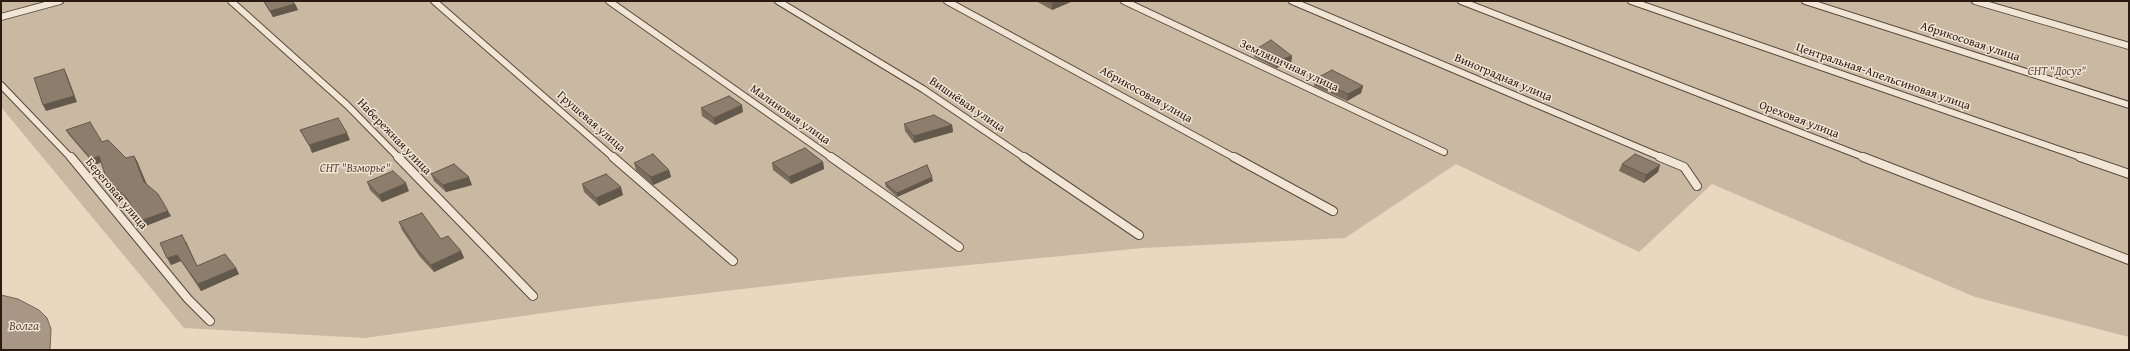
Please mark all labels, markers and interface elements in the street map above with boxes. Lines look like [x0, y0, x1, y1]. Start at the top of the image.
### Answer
street label: Абрикосовая улица [1919, 19, 2021, 65]
street label: Земляничная улица [1237, 37, 1341, 95]
street label: Центральная-Апельсиновая улица [1794, 40, 1972, 114]
street label: Виноградная улица [1452, 51, 1554, 105]
street label: Абрикосовая улица [1097, 64, 1195, 126]
park label: СНТ "Досуг" [2028, 65, 2086, 79]
street label: Вишнёвая улица [926, 74, 1008, 136]
street label: Малиновая улица [747, 82, 833, 148]
street label: Грушевая улица [554, 88, 628, 156]
street label: Набережная улица [354, 96, 434, 178]
street label: Ореховая улица [1757, 98, 1841, 142]
street label: Береговая улица [82, 156, 150, 232]
park label: СНТ "Взморье" [320, 162, 390, 176]
water label: Волга [9, 319, 39, 335]

